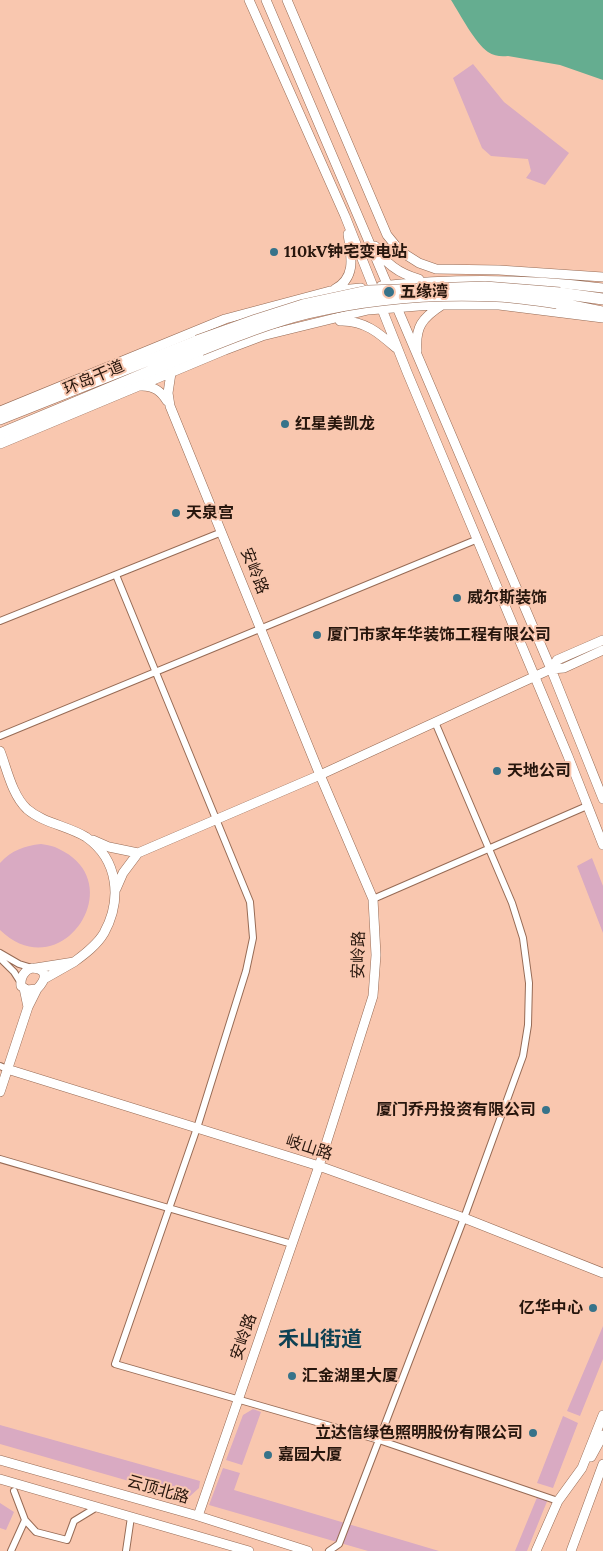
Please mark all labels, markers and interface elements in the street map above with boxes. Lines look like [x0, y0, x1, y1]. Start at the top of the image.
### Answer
place label: 110kV钟宅变电站 [284, 242, 407, 262]
marker: 110kV钟宅变电站 [268, 246, 280, 258]
place label: 五缘湾 [400, 282, 448, 302]
marker: 五缘湾 [382, 285, 396, 299]
street label: 环岛干道 [61, 357, 127, 399]
place label: 红星美凯龙 [295, 414, 375, 434]
marker: 红星美凯龙 [279, 418, 291, 430]
place label: 天泉宫 [186, 503, 234, 523]
marker: 天泉宫 [170, 507, 182, 519]
street label: 安岭路 [236, 545, 272, 597]
place label: 威尔斯装饰 [467, 588, 547, 608]
marker: 威尔斯装饰 [451, 592, 463, 604]
place label: 厦门市家年华装饰工程有限公司 [327, 625, 551, 645]
marker: 厦门市家年华装饰工程有限公司 [311, 629, 323, 641]
place label: 天地公司 [507, 761, 571, 781]
marker: 天地公司 [491, 765, 503, 777]
street label: 安岭路 [349, 931, 369, 979]
place label: 厦门乔丹投资有限公司 [376, 1100, 536, 1120]
marker: 厦门乔丹投资有限公司 [540, 1104, 552, 1116]
street label: 岐山路 [283, 1131, 335, 1165]
place label: 亿华中心 [519, 1298, 583, 1318]
marker: 亿华中心 [587, 1302, 599, 1314]
street label: 安岭路 [227, 1311, 261, 1363]
district label: 禾山街道 [278, 1327, 362, 1353]
place label: 汇金湖里大厦 [302, 1366, 398, 1386]
marker: 汇金湖里大厦 [286, 1370, 298, 1382]
place label: 立达信绿色照明股份有限公司 [315, 1423, 523, 1443]
marker: 立达信绿色照明股份有限公司 [527, 1427, 539, 1439]
place label: 嘉园大厦 [278, 1445, 342, 1465]
marker: 嘉园大厦 [262, 1449, 274, 1461]
street label: 云顶北路 [125, 1472, 191, 1508]

